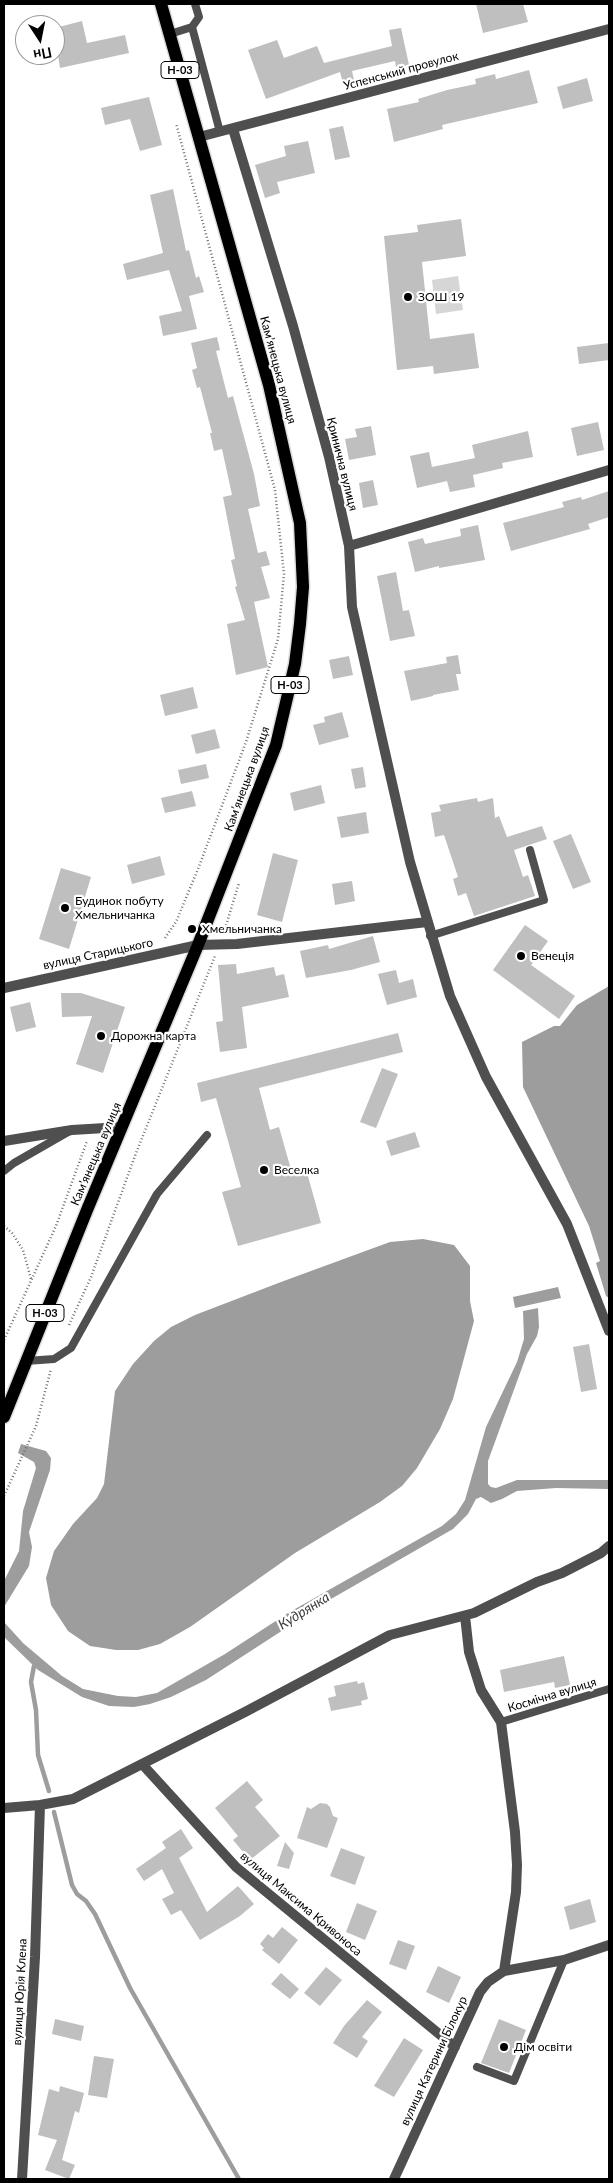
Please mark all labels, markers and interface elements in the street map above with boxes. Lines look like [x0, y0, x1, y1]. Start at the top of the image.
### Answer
north arrow [15, 15, 65, 65]
text: Пн [32, 44, 53, 64]
street label: Успенський провулок [342, 49, 460, 93]
road number: Н-03 [161, 62, 199, 78]
place label: ЗОШ 19 [418, 290, 464, 304]
marker: ЗОШ 19 [402, 291, 414, 303]
street label: Камʼянецька вулиця [257, 315, 299, 425]
street label: Кринична вулиця [323, 416, 361, 512]
road number: Н-03 [271, 676, 309, 694]
street label: Камʼянецька вулиця [221, 725, 273, 833]
place label: Будинок побуту Хмельничанка [75, 894, 164, 922]
marker: Будинок побуту Хмельничанка [59, 902, 71, 914]
place label: Хмельничанка [202, 922, 282, 936]
marker: Хмельничанка [186, 923, 198, 935]
street label: вулиця Старицького [42, 935, 154, 973]
place label: Венеція [531, 949, 574, 963]
marker: Венеція [515, 950, 527, 962]
place label: Дорожна карта [111, 1029, 196, 1043]
marker: Дорожна карта [95, 1030, 107, 1042]
street label: Камʼянецька вулиця [68, 1100, 124, 1208]
place label: Веселка [274, 1163, 319, 1177]
marker: Веселка [258, 1164, 270, 1176]
road number: Н-03 [26, 1305, 64, 1322]
water label: Кудрянка [275, 1589, 333, 1633]
street label: Космічна вулиця [506, 1675, 598, 1715]
street label: вулиця Максима Кривоноса [237, 1849, 365, 1959]
street label: вулиця Юрія Клена [10, 1938, 30, 2046]
street label: вулиця Катерини Білокур [398, 1994, 470, 2128]
place label: Дім освіти [514, 2040, 572, 2054]
marker: Дім освіти [498, 2041, 510, 2053]

